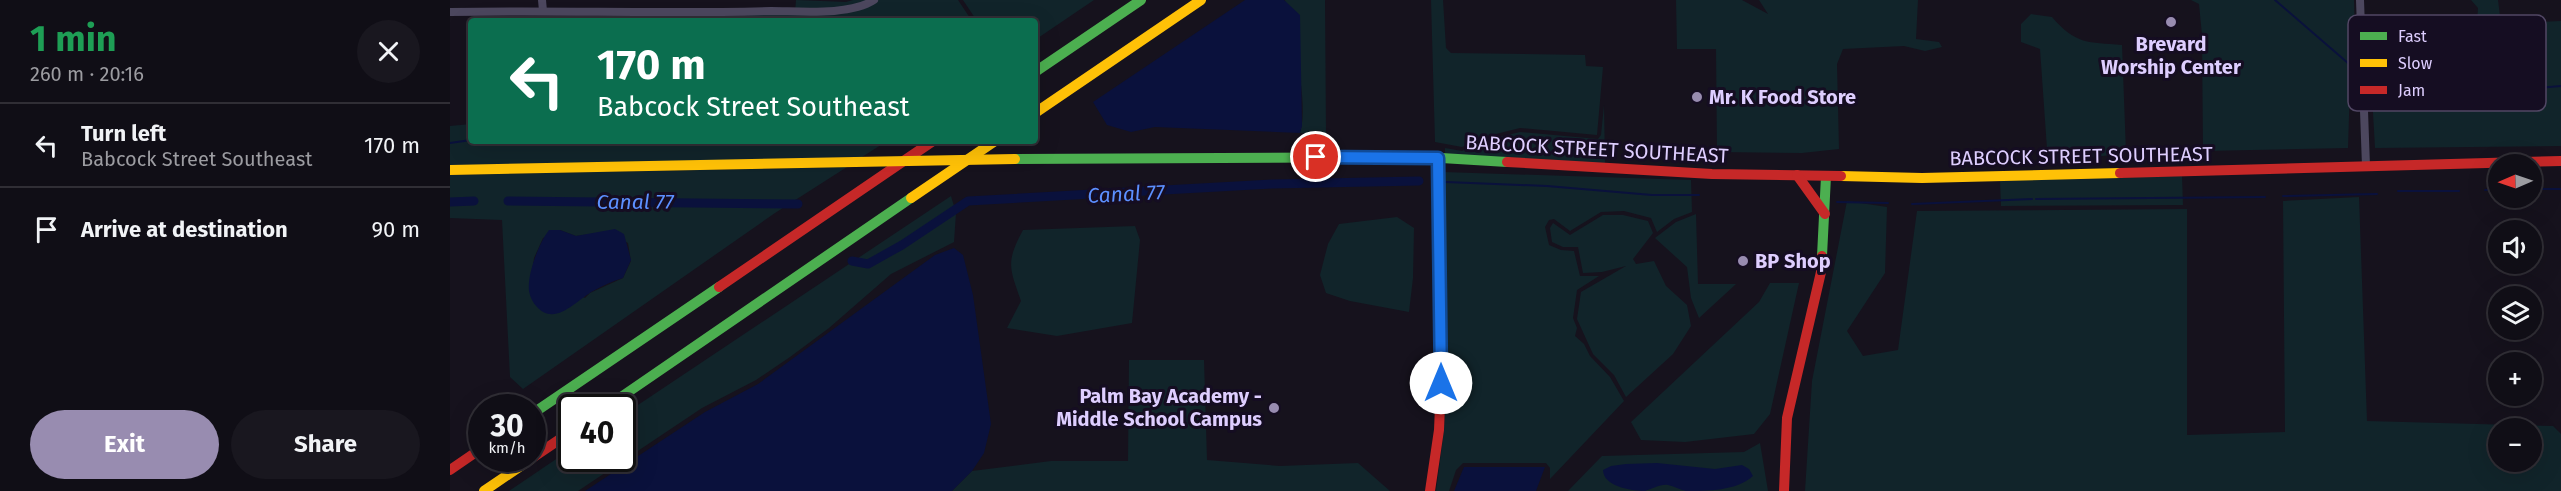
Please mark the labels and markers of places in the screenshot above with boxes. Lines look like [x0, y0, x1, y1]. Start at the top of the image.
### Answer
marker: Brevard Worship Center [2164, 15, 2178, 29]
place label: Brevard Worship Center [2101, 32, 2242, 79]
place label: Mr. K Food Store [1709, 85, 1856, 109]
marker: Mr. K Food Store [1690, 90, 1704, 104]
pin [1290, 131, 1341, 182]
place label: BP Shop [1755, 249, 1831, 273]
marker: BP Shop [1736, 254, 1750, 268]
place label: Palm Bay Academy - Middle School Campus [1056, 384, 1262, 431]
marker: Palm Bay Academy - Middle School Campus [1267, 401, 1281, 415]

